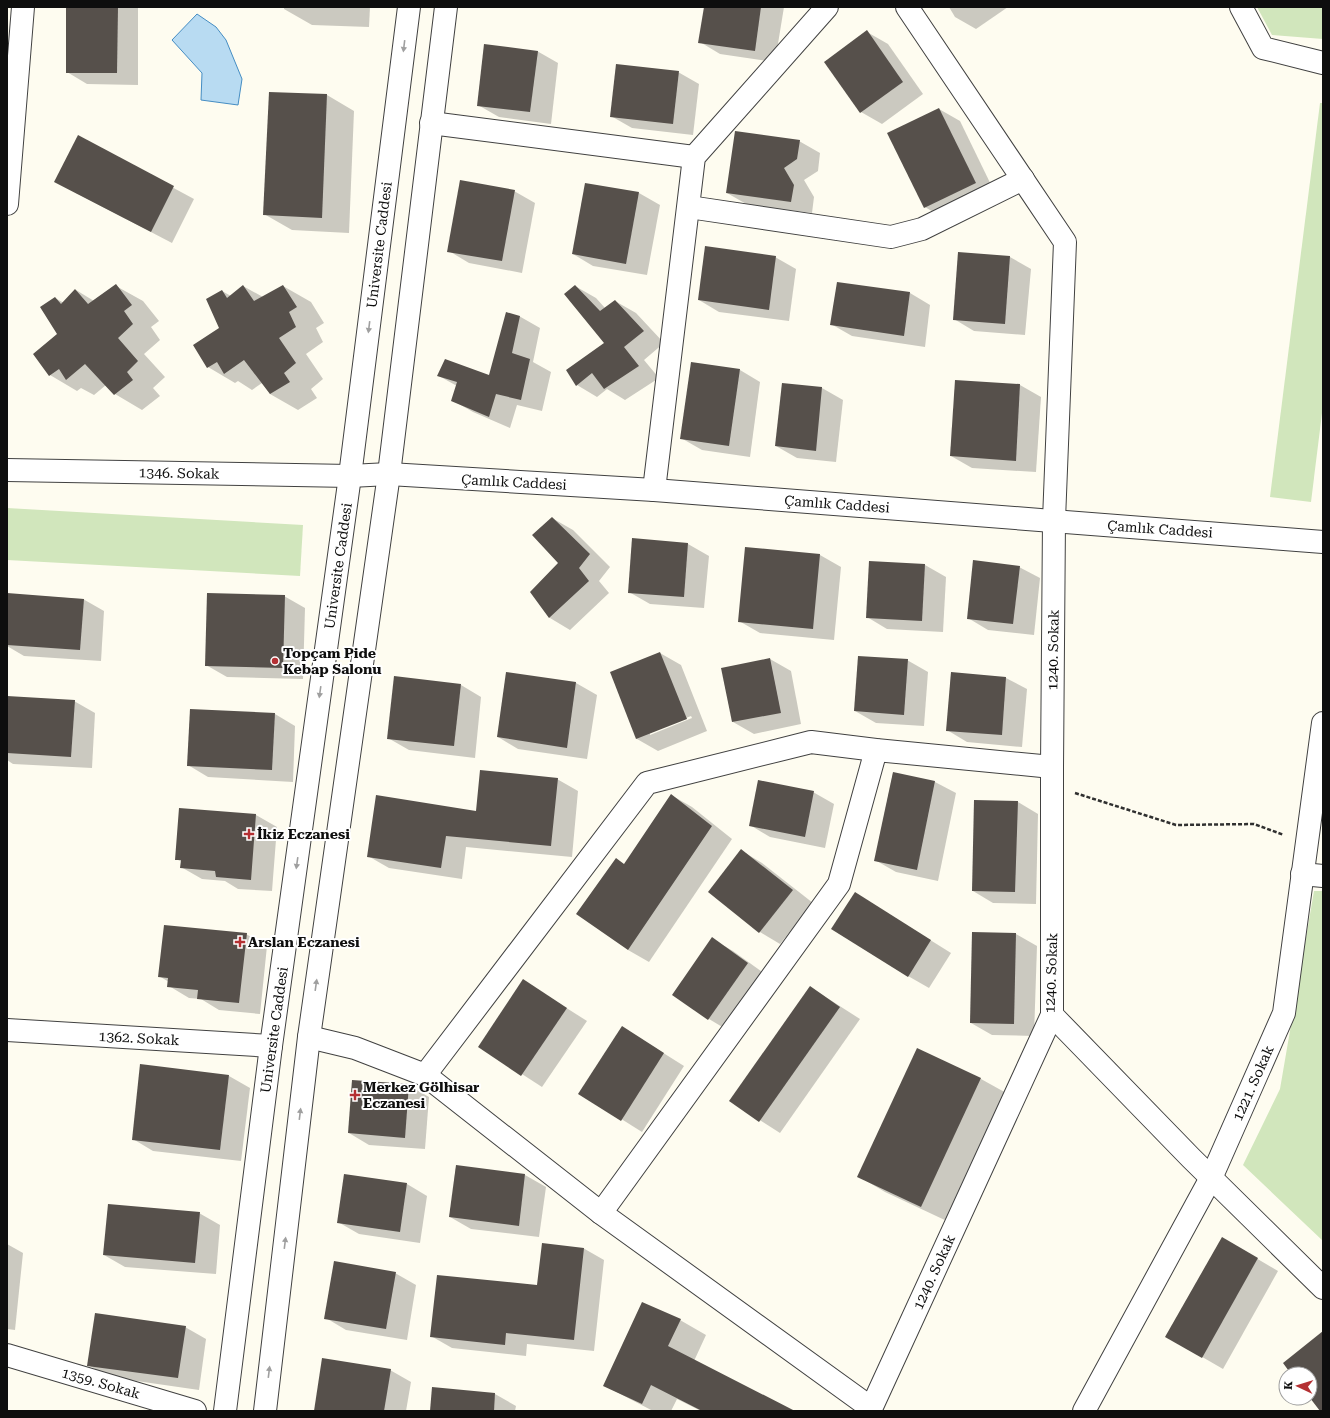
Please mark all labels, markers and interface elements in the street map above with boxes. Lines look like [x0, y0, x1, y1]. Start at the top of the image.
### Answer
one-way arrow [401, 40, 408, 52]
street label: Universite Caddesi [363, 180, 395, 309]
one-way arrow [366, 321, 372, 334]
street label: 1346. Sokak [138, 464, 220, 482]
street label: Çamlık Caddesi [461, 471, 568, 493]
street label: Çamlık Caddesi [784, 492, 891, 516]
street label: Universite Caddesi [321, 501, 355, 630]
street label: Çamlık Caddesi [1107, 517, 1214, 541]
street label: 1240. Sokak [1044, 609, 1062, 691]
place label: Topçam Pide Kebap Salonu [283, 645, 382, 677]
marker: Topçam Pide Kebap Salonu [270, 656, 280, 666]
one-way arrow [317, 686, 324, 698]
place label: İkiz Eczanesi [257, 826, 350, 842]
marker: İkiz Eczanesi [244, 829, 254, 839]
one-way arrow [294, 857, 300, 869]
street label: 1240. Sokak [1042, 932, 1060, 1014]
place label: Arslan Eczanesi [248, 934, 360, 950]
marker: Arslan Eczanesi [235, 937, 245, 947]
street label: Universite Caddesi [257, 965, 291, 1094]
one-way arrow [313, 979, 319, 991]
street label: 1362. Sokak [98, 1028, 180, 1048]
street label: 1221. Sokak [1229, 1043, 1277, 1123]
place label: Merkez Gölhisar Eczanesi [363, 1079, 480, 1111]
marker: Merkez Gölhisar Eczanesi [350, 1090, 360, 1100]
one-way arrow [296, 1108, 303, 1120]
street label: 1240. Sokak [910, 1232, 958, 1312]
one-way arrow [281, 1237, 288, 1249]
street label: 1359. Sokak [60, 1364, 142, 1402]
one-way arrow [266, 1366, 273, 1378]
north arrow [1278, 1366, 1318, 1406]
text: K [1282, 1380, 1295, 1390]

